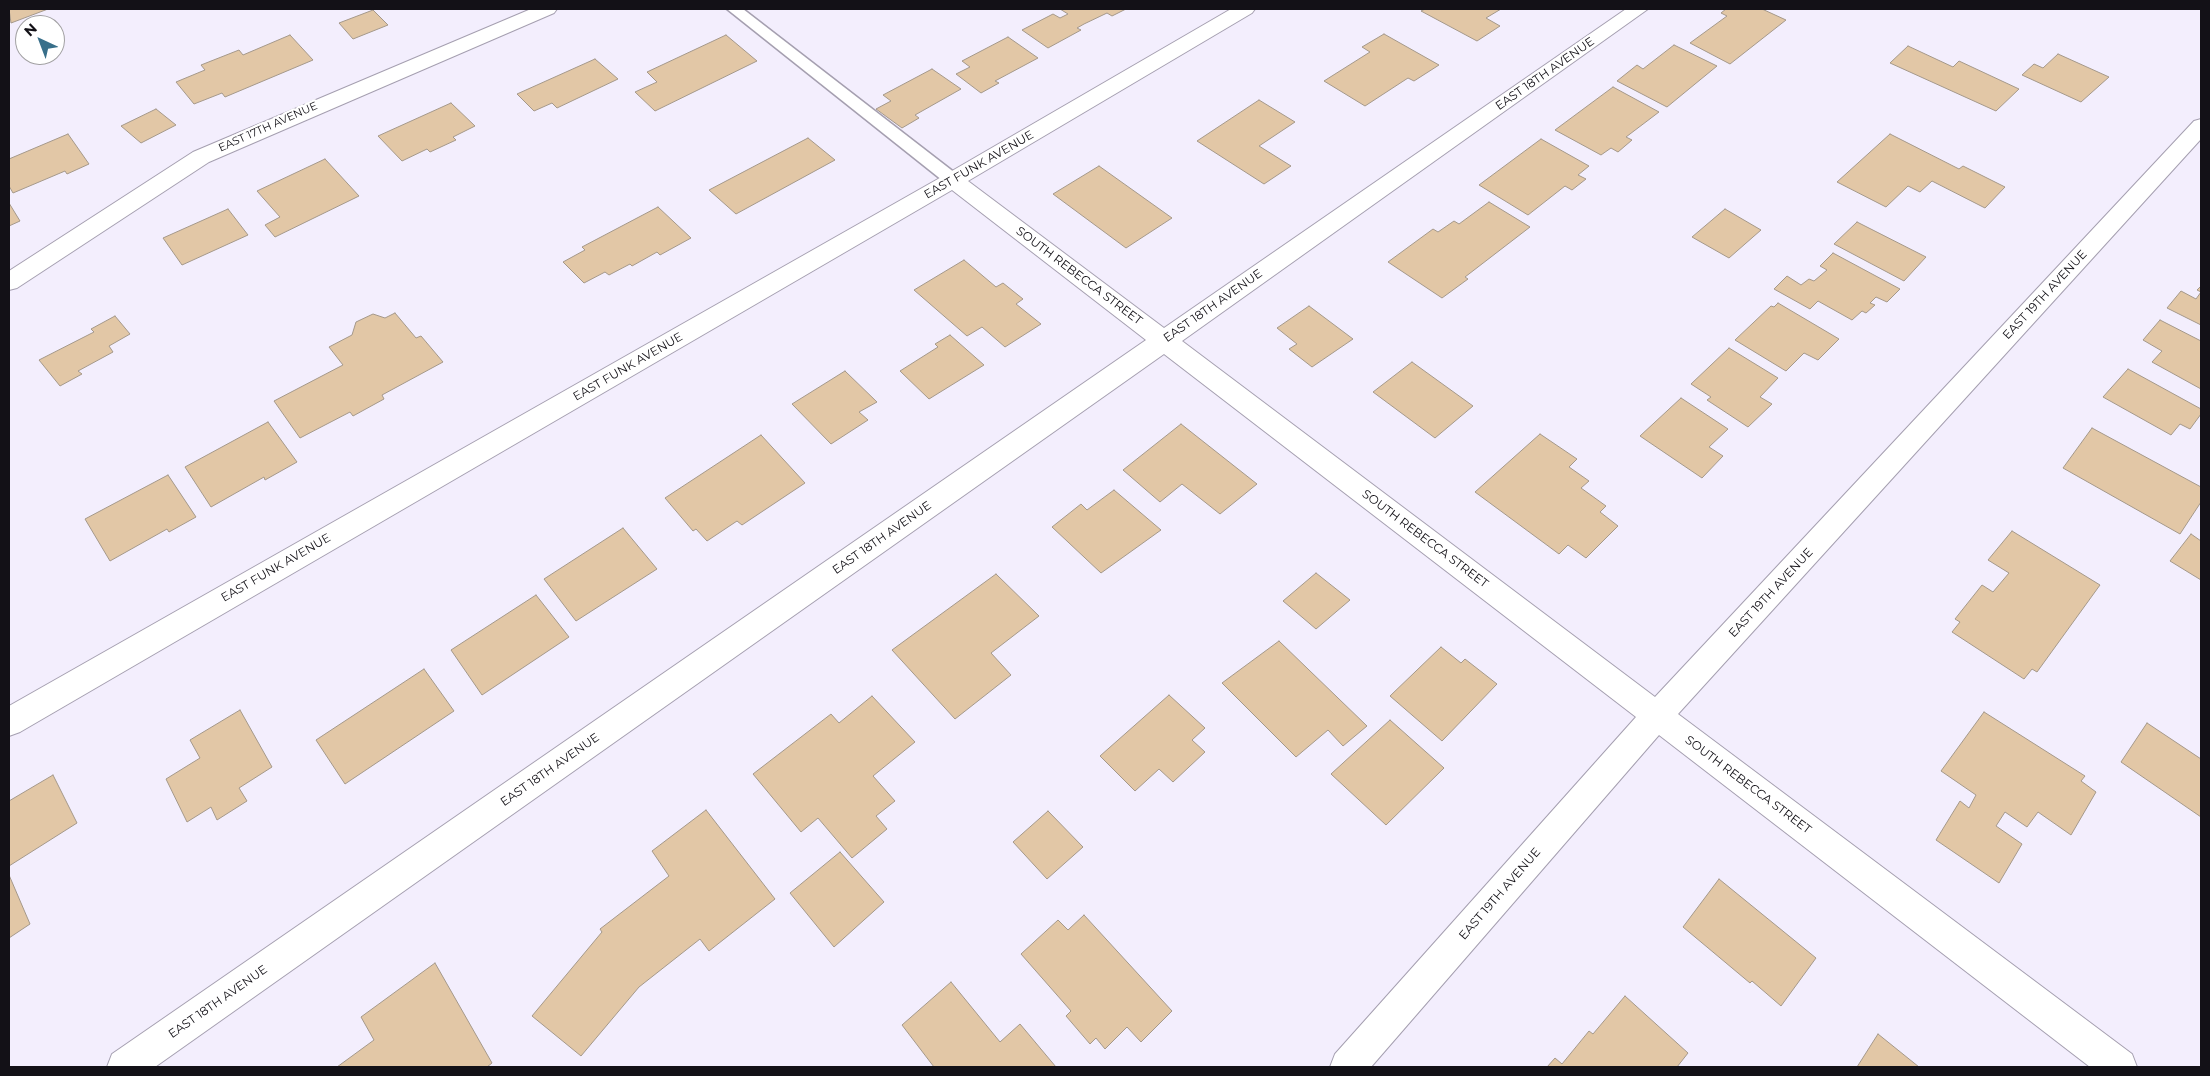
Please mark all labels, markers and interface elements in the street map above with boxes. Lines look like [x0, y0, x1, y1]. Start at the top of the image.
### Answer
north arrow [15, 15, 65, 65]
text: N [20, 19, 41, 40]
street label: EAST 18TH AVENUE [1493, 34, 1597, 114]
street label: EAST 17TH AVENUE [216, 99, 320, 155]
street label: EAST FUNK AVENUE [922, 128, 1036, 202]
street label: SOUTH REBECCA STREET [1013, 224, 1145, 328]
street label: EAST 19TH AVENUE [2000, 247, 2090, 343]
street label: EAST 18TH AVENUE [1161, 266, 1265, 346]
street label: EAST FUNK AVENUE [571, 330, 685, 404]
street label: SOUTH REBECCA STREET [1359, 487, 1491, 591]
street label: EAST 18TH AVENUE [830, 498, 934, 578]
street label: EAST FUNK AVENUE [219, 531, 333, 605]
street label: EAST 19TH AVENUE [1726, 545, 1816, 641]
street label: EAST 18TH AVENUE [498, 730, 602, 810]
street label: SOUTH REBECCA STREET [1682, 733, 1814, 837]
street label: EAST 19TH AVENUE [1456, 845, 1544, 943]
street label: EAST 18TH AVENUE [166, 962, 270, 1042]

